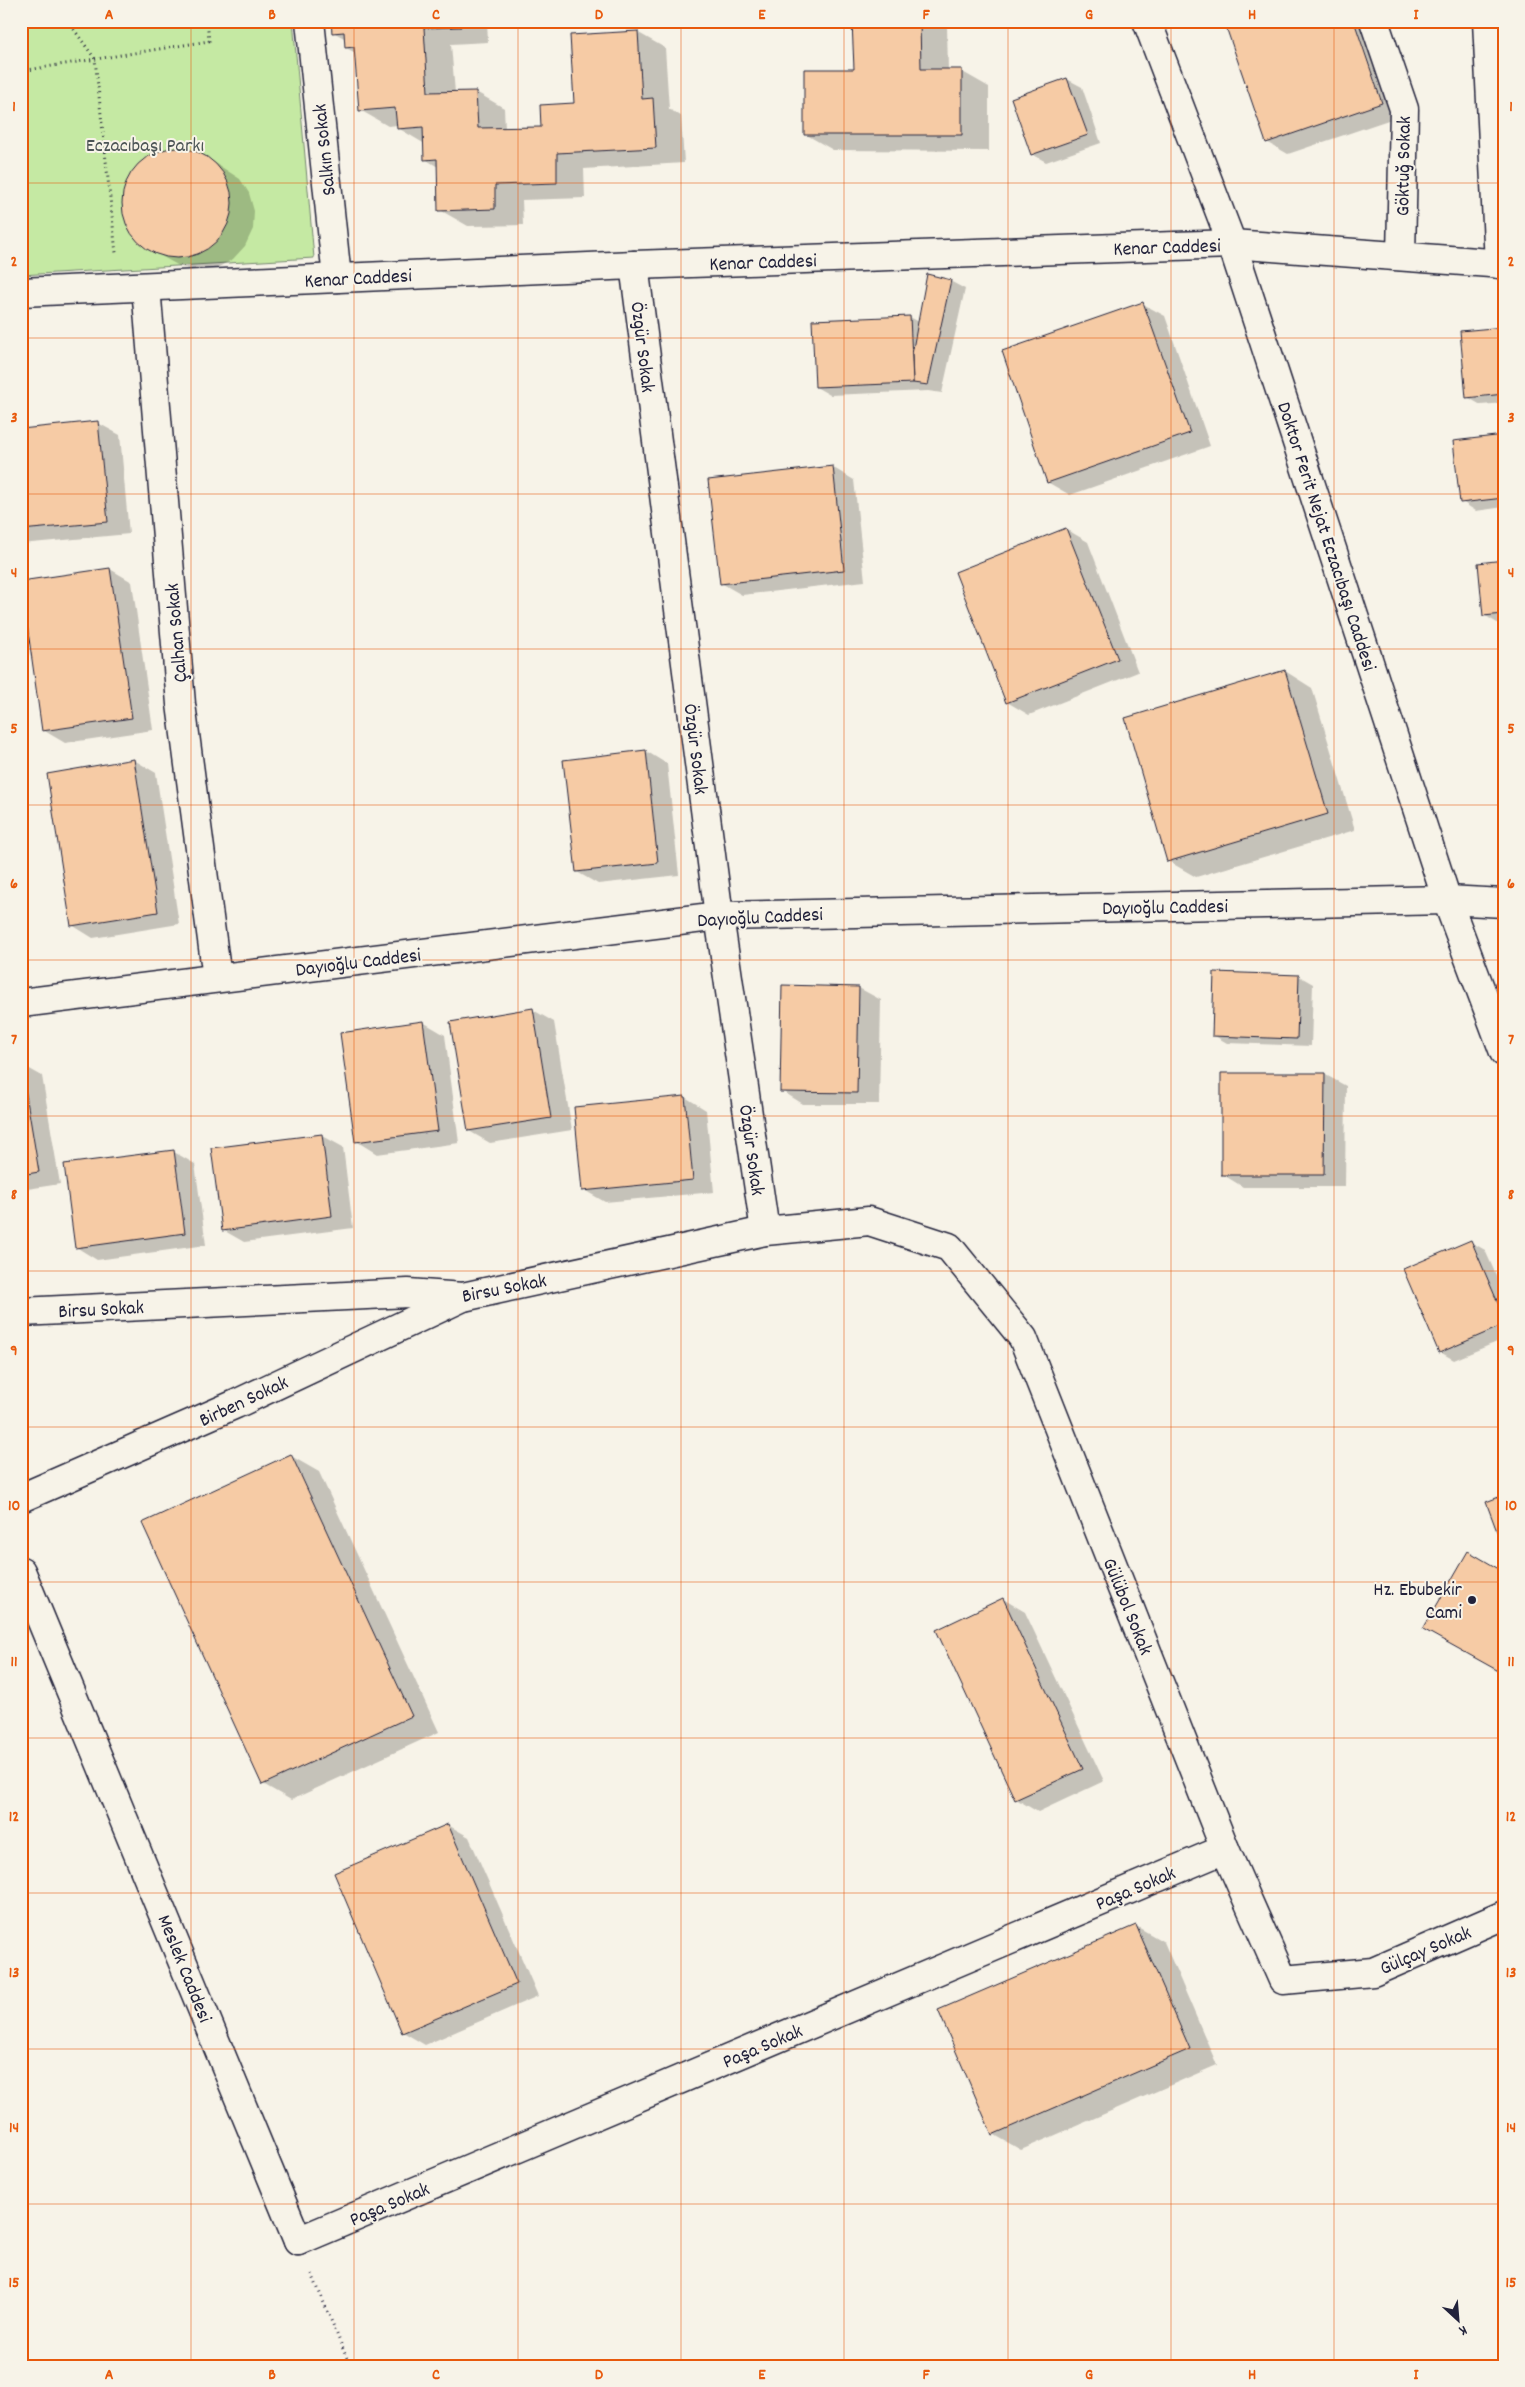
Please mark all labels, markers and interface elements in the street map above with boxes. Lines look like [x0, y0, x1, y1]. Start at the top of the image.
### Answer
text: A [105, 4, 114, 27]
text: B [268, 4, 276, 27]
text: C [432, 4, 440, 27]
text: D [595, 4, 604, 27]
text: E [758, 4, 766, 27]
text: F [922, 4, 930, 27]
text: G [1085, 4, 1093, 27]
text: H [1248, 4, 1256, 27]
text: I [1414, 4, 1420, 27]
text: 1 [12, 96, 16, 119]
text: 1 [1509, 96, 1513, 119]
street label: Salkın Sokak [307, 102, 345, 197]
street label: Göktuğ Sokak [1390, 116, 1420, 216]
park label: Eczacıbaşı Parkı [86, 133, 204, 161]
street label: Kenar Caddesi [1113, 233, 1222, 265]
street label: Kenar Caddesi [709, 248, 818, 280]
text: 2 [11, 251, 18, 274]
text: 2 [1508, 251, 1515, 274]
street label: Kenar Caddesi [304, 263, 413, 297]
street label: Özgür Sokak [622, 300, 660, 394]
street label: Doktor Ferit Nejat Eczacıbaşı Caddesi [1268, 399, 1382, 675]
text: 3 [10, 407, 18, 430]
text: 3 [1507, 407, 1515, 430]
text: 4 [11, 562, 17, 585]
text: 4 [1508, 562, 1514, 585]
street label: Çalhan Sokak [160, 582, 196, 683]
street label: Özgür Sokak [675, 702, 713, 796]
text: 5 [10, 718, 18, 741]
text: 5 [1507, 718, 1515, 741]
text: 6 [10, 873, 18, 896]
text: 6 [1507, 873, 1515, 896]
street label: Dayıoğlu Caddesi [1102, 894, 1229, 924]
street label: Dayıoğlu Caddesi [697, 902, 824, 936]
street label: Dayıoğlu Caddesi [294, 942, 423, 986]
text: 7 [11, 1029, 17, 1052]
text: 7 [1508, 1029, 1514, 1052]
street label: Özgür Sokak [730, 1103, 770, 1198]
text: 8 [11, 1184, 18, 1207]
text: 8 [1508, 1184, 1515, 1207]
street label: Birsu Sokak [460, 1268, 549, 1312]
street label: Birsu Sokak [58, 1295, 145, 1327]
text: 9 [10, 1340, 18, 1363]
text: 9 [1507, 1340, 1515, 1363]
street label: Birben Sokak [195, 1370, 293, 1436]
text: 10 [8, 1495, 20, 1518]
text: 10 [1505, 1495, 1517, 1518]
street label: Gülübol Sokak [1094, 1554, 1158, 1660]
place label: Hz. Ebubekir Cami [1373, 1577, 1463, 1628]
marker: Hz. Ebubekir Cami [1466, 1594, 1478, 1606]
text: 11 [10, 1651, 18, 1674]
text: 11 [1507, 1651, 1515, 1674]
text: 12 [9, 1806, 19, 1829]
text: 12 [1506, 1806, 1516, 1829]
street label: Paşa Sokak [1092, 1860, 1181, 1919]
street label: Meslek Caddesi [149, 1911, 218, 2028]
street label: Gülçay Sokak [1376, 1920, 1476, 1984]
text: 13 [9, 1962, 19, 1985]
text: 13 [1506, 1962, 1516, 1985]
street label: Paşa Sokak [719, 2018, 808, 2077]
text: 14 [9, 2117, 19, 2140]
text: 14 [1506, 2117, 1516, 2140]
street label: Paşa Sokak [346, 2176, 435, 2235]
text: 15 [9, 2272, 19, 2295]
text: 15 [1506, 2272, 1516, 2295]
north arrow [1432, 2294, 1482, 2344]
text: K [1455, 2319, 1470, 2341]
text: A [105, 2364, 114, 2387]
text: B [268, 2364, 276, 2387]
text: C [432, 2364, 440, 2387]
text: D [595, 2364, 604, 2387]
text: E [758, 2364, 766, 2387]
text: F [922, 2364, 930, 2387]
text: G [1085, 2364, 1093, 2387]
text: H [1248, 2364, 1256, 2387]
text: I [1414, 2364, 1420, 2387]

